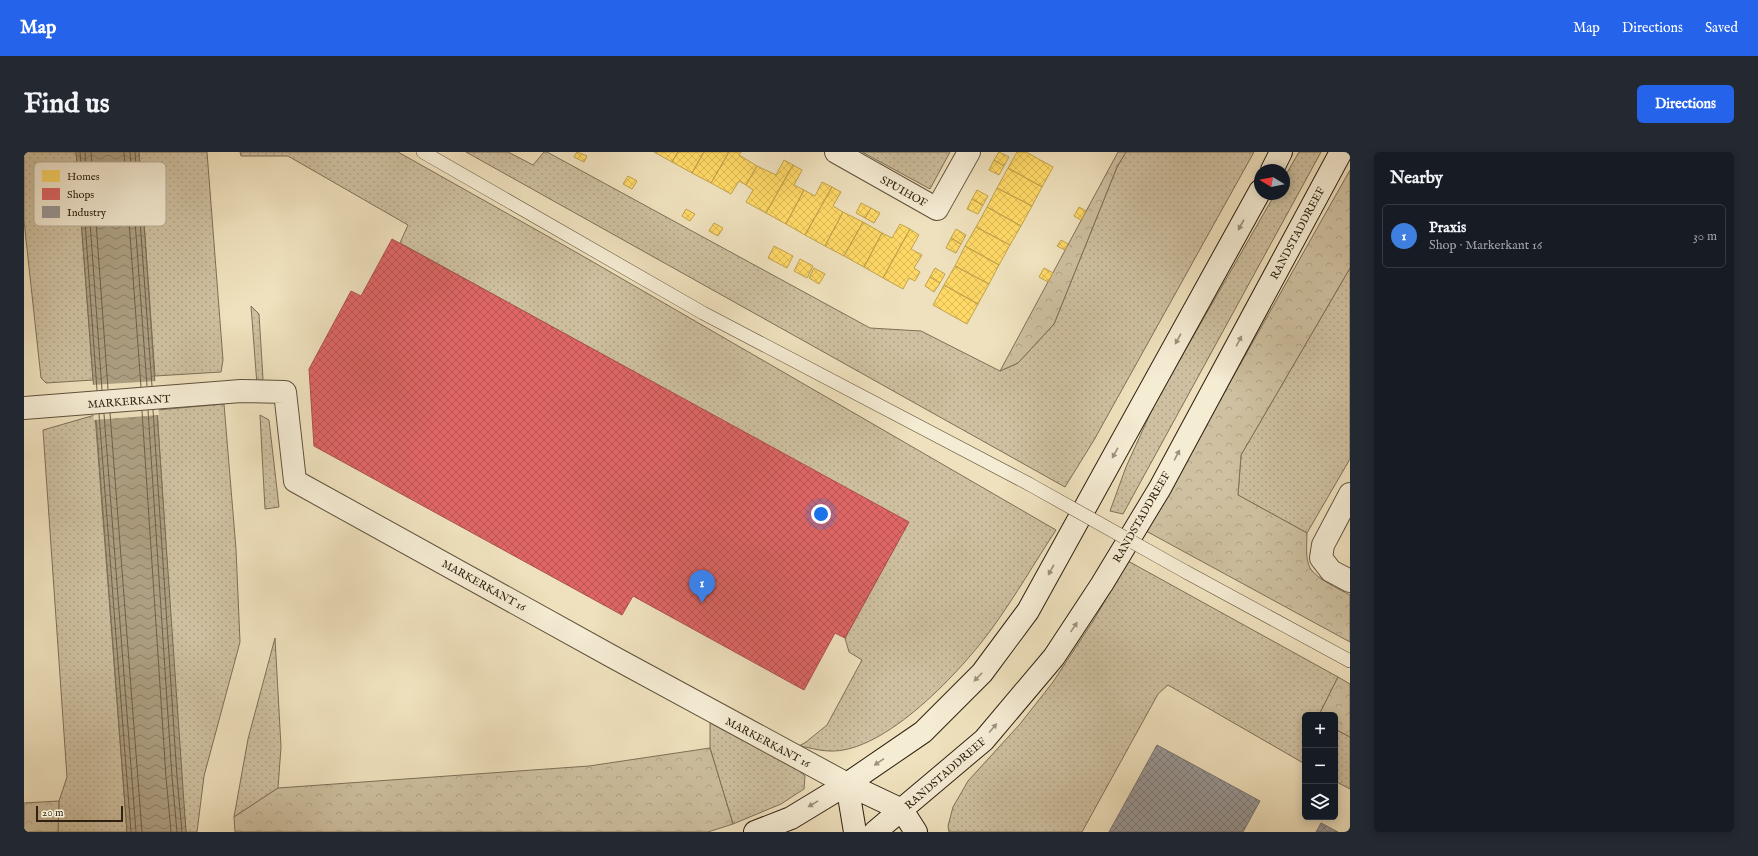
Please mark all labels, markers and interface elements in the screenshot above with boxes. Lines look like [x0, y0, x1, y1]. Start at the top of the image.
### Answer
text: Map [20, 16, 56, 40]
text: Map [1573, 19, 1600, 37]
text: Directions [1622, 19, 1683, 37]
text: Saved [1705, 19, 1738, 37]
button: Directions [1637, 85, 1734, 123]
text: Find us [24, 87, 110, 122]
legend [34, 162, 166, 226]
north arrow [1254, 164, 1290, 200]
text: Nearby [1390, 168, 1443, 189]
text: Homes [67, 170, 100, 184]
street label: SPUIHOF [878, 173, 929, 210]
street label: RANDSTADDREEF [1268, 185, 1328, 282]
text: Shops [67, 188, 94, 202]
text: Industry [67, 206, 107, 220]
text: Praxis [1429, 218, 1466, 237]
one-way arrow [1238, 219, 1245, 231]
text: 1 [1402, 228, 1406, 245]
text: 30 m [1693, 228, 1717, 245]
text: Shop · Markerkant 16 [1429, 237, 1542, 254]
one-way arrow [1175, 333, 1182, 345]
one-way arrow [1235, 335, 1242, 347]
street label: MARKERKANT [87, 392, 171, 412]
one-way arrow [1112, 447, 1119, 459]
one-way arrow [1174, 450, 1180, 461]
street label: RANDSTADDREEF [1110, 469, 1174, 566]
your location [811, 504, 831, 524]
street label: MARKERKANT 16 [439, 557, 528, 615]
one-way arrow [1047, 564, 1054, 576]
pin: 1 [689, 570, 715, 603]
one-way arrow [1070, 621, 1078, 632]
one-way arrow [973, 672, 982, 682]
map controls [1302, 712, 1338, 820]
button: + [1302, 712, 1338, 748]
street label: MARKERKANT 16 [723, 715, 813, 771]
one-way arrow [989, 723, 998, 734]
street label: RANDSTADDREEF [902, 735, 989, 813]
button: − [1302, 748, 1338, 784]
one-way arrow [874, 758, 885, 766]
button: layers [1302, 784, 1338, 820]
one-way arrow [807, 801, 819, 808]
scale bar [36, 804, 123, 823]
text: 20 m [42, 806, 63, 820]

